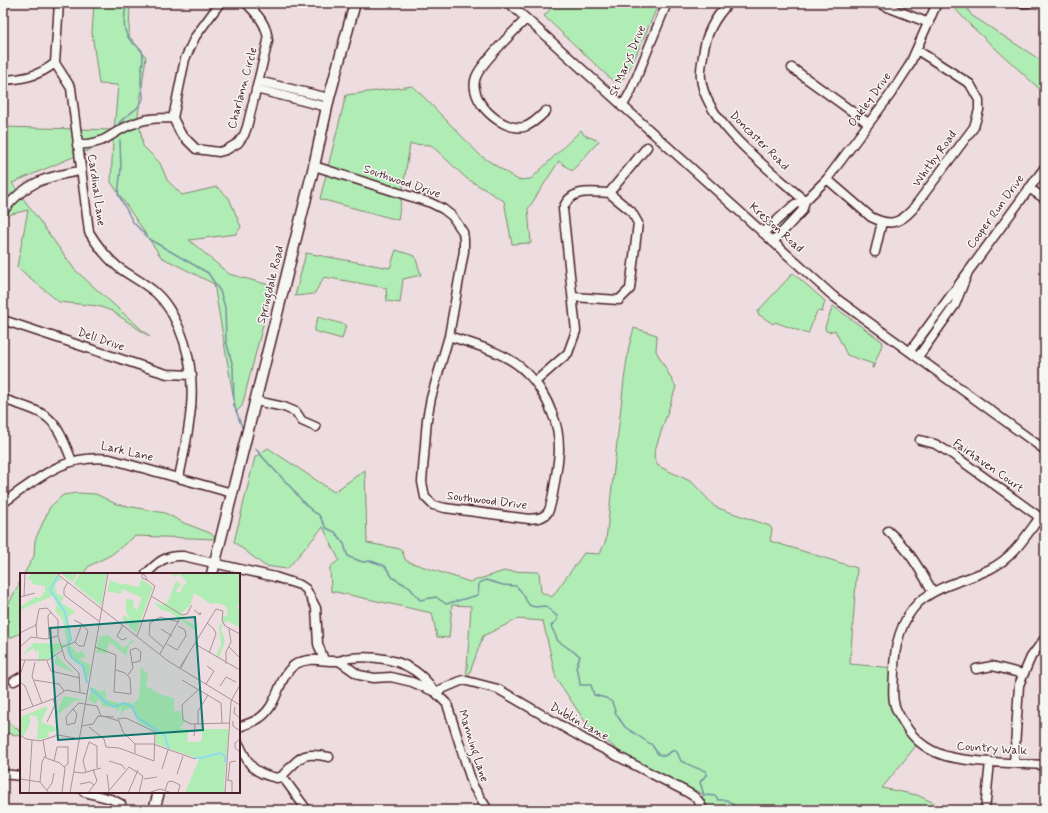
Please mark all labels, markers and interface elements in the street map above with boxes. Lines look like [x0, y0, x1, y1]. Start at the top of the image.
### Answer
street label: St Marys Drive [606, 23, 650, 99]
street label: Charlann Circle [224, 45, 262, 131]
street label: Oakley Drive [845, 69, 895, 131]
street label: Doncaster Road [726, 108, 792, 174]
street label: Whitby Road [909, 128, 961, 190]
street label: Cardinal Lane [83, 153, 109, 227]
street label: Southwood Drive [361, 161, 443, 203]
street label: Cooper Run Drive [964, 172, 1028, 252]
street label: Kresson Road [745, 199, 807, 257]
street label: Springdale Road [254, 244, 289, 326]
street label: Dell Drive [75, 325, 127, 355]
street label: Fairhaven Court [949, 436, 1027, 497]
street label: Lark Lane [99, 438, 155, 466]
street label: Southwood Drive [446, 488, 528, 514]
inset map [20, 573, 240, 793]
street label: Dublin Lane [547, 699, 611, 745]
street label: Manning Lane [453, 708, 492, 784]
street label: Country Walk [956, 739, 1028, 759]

